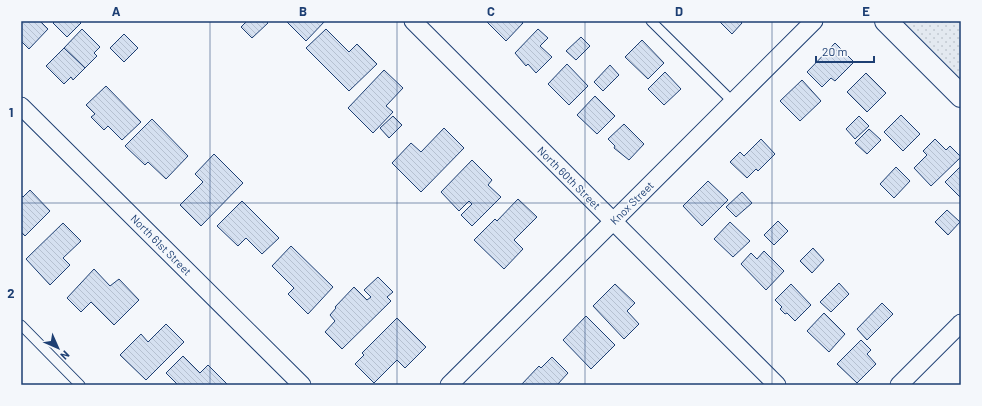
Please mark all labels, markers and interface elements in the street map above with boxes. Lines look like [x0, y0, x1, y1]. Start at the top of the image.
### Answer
text: A [112, 3, 121, 19]
text: B [299, 3, 307, 19]
text: C [487, 3, 495, 19]
text: D [675, 3, 683, 19]
text: E [862, 3, 870, 19]
scale bar [816, 38, 874, 64]
text: 20 m [822, 44, 848, 58]
text: 1 [9, 104, 13, 120]
street label: North 60th Street [535, 143, 604, 212]
street label: Knox Street [607, 178, 656, 227]
street label: North 61st Street [128, 212, 194, 278]
text: 2 [7, 285, 15, 301]
north arrow [38, 328, 78, 368]
text: N [58, 348, 73, 363]

